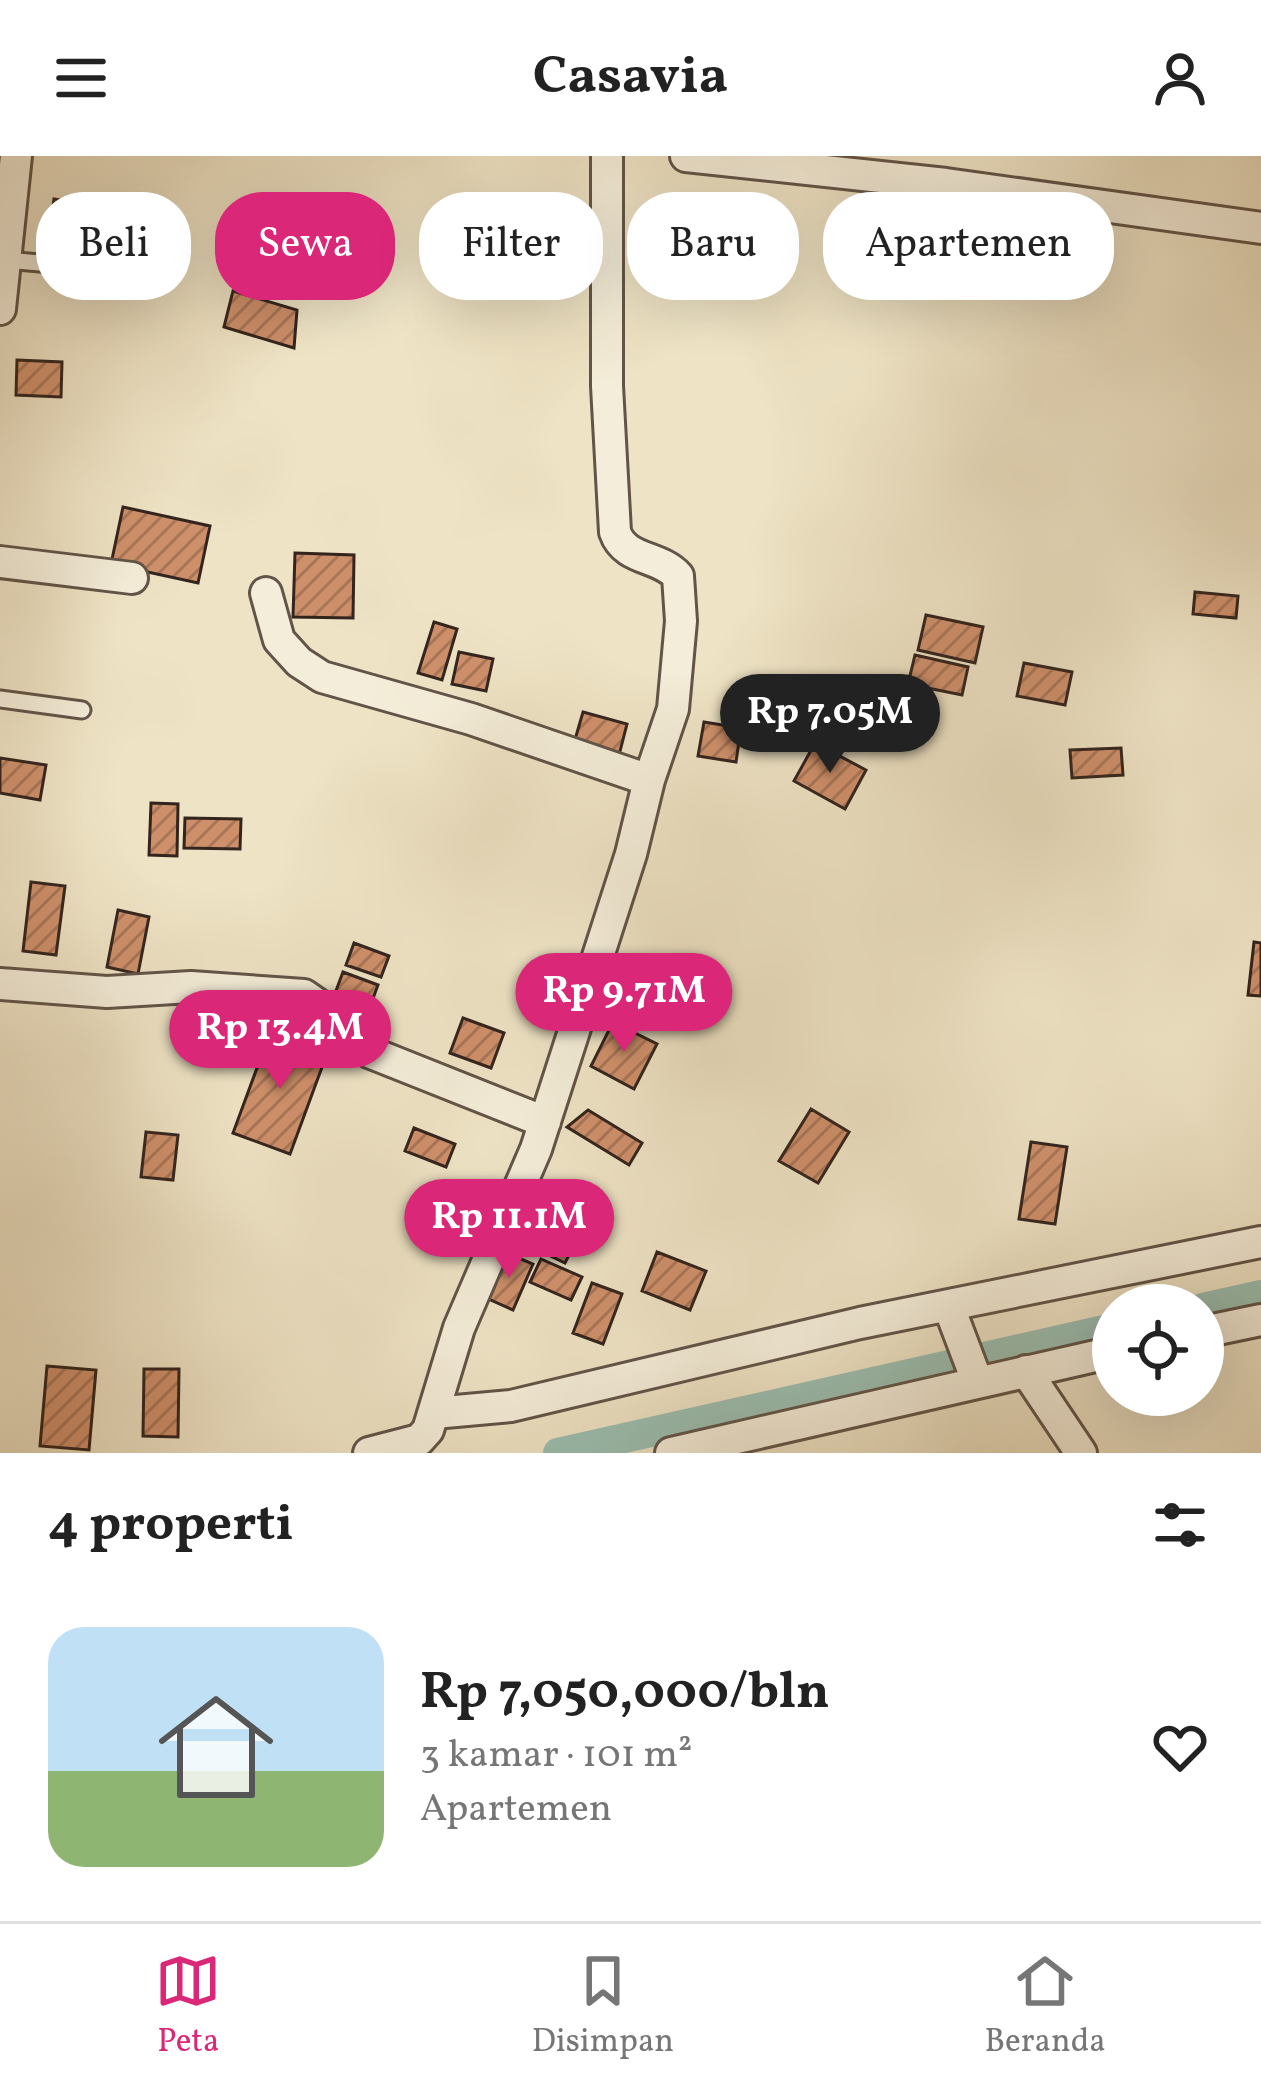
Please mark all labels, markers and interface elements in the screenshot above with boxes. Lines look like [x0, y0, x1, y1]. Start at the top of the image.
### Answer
text: Casavia [533, 41, 728, 116]
icon: menu [48, 45, 114, 111]
icon: person [1147, 45, 1213, 111]
chip: Beli [36, 192, 191, 300]
chip: Sewa [215, 192, 395, 300]
chip: Filter [419, 192, 603, 300]
chip: Baru [627, 192, 799, 300]
chip: Apartemen [823, 192, 1114, 300]
pin: Rp 7.05M [706, 674, 954, 776]
text: Rp 7.05M [747, 686, 913, 740]
pin: Rp 9.71M [500, 953, 748, 1055]
text: Rp 9.71M [542, 965, 706, 1019]
pin: Rp 13.4M [156, 990, 404, 1092]
text: Rp 13.4M [196, 1002, 364, 1056]
pin: Rp 11.1M [385, 1179, 633, 1281]
text: Rp 11.1M [431, 1191, 587, 1245]
map controls [1092, 1284, 1224, 1416]
button: locate [1092, 1284, 1224, 1416]
text: 4 properti [48, 1490, 294, 1561]
icon: filters [1147, 1492, 1213, 1558]
text: Rp 7,050,000/bln [420, 1658, 830, 1729]
icon: home [144, 1675, 288, 1819]
icon: heart [1147, 1714, 1213, 1780]
text: 3 kamar · 101 m² [420, 1729, 692, 1783]
text: Apartemen [420, 1783, 612, 1837]
tab: Peta [155, 1948, 221, 2066]
tab: Disimpan [532, 1948, 674, 2066]
tab: Beranda [985, 1948, 1106, 2066]

